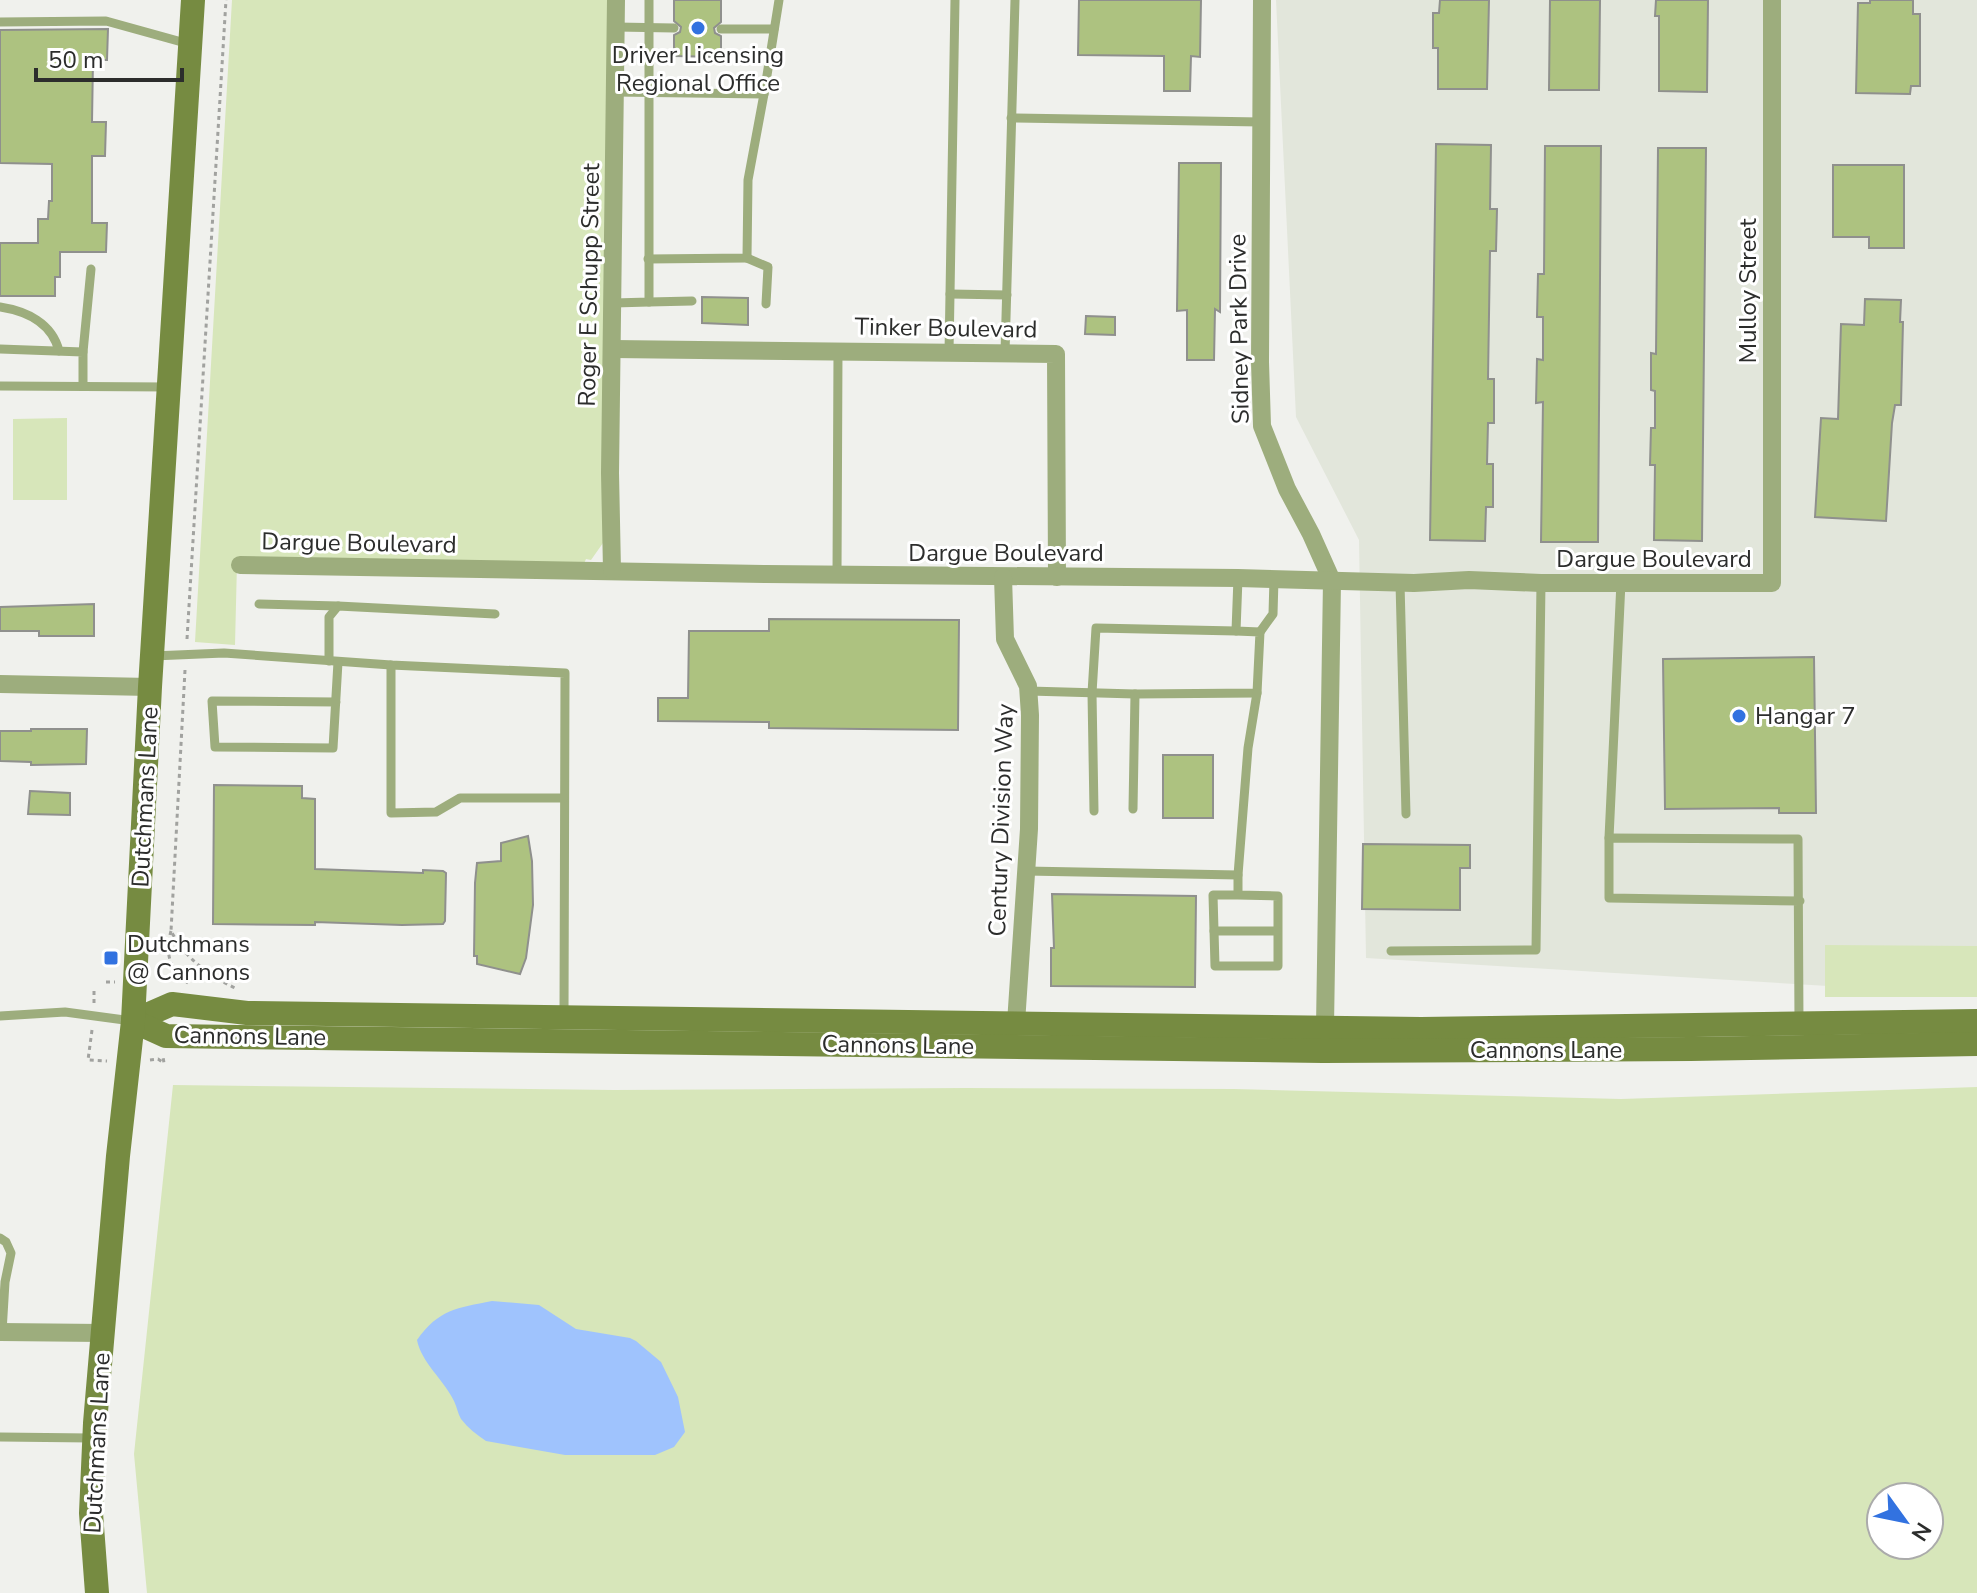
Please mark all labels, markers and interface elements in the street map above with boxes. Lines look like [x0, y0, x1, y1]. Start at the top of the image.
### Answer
marker: Driver Licensing Regional Office [689, 19, 707, 37]
scale bar [36, 32, 182, 82]
place label: Driver Licensing Regional Office [612, 39, 784, 99]
text: 50 m [48, 44, 104, 76]
street label: Roger E Schupp Street [571, 162, 607, 407]
street label: Mulloy Street [1732, 218, 1764, 364]
street label: Sidney Park Drive [1221, 234, 1257, 424]
street label: Tinker Boulevard [854, 310, 1038, 346]
street label: Dargue Boulevard [261, 525, 457, 561]
street label: Dargue Boulevard [908, 537, 1104, 569]
street label: Dargue Boulevard [1556, 543, 1752, 575]
place label: Hangar 7 [1755, 700, 1856, 732]
street label: Century Division Way [981, 702, 1021, 937]
street label: Dutchmans Lane [124, 706, 166, 888]
marker: Hangar 7 [1730, 707, 1748, 725]
place label: Dutchmans @ Cannons [127, 928, 250, 988]
marker: Dutchmans @ Cannons [102, 949, 120, 967]
street label: Cannons Lane [173, 1019, 327, 1053]
street label: Cannons Lane [821, 1028, 975, 1062]
street label: Cannons Lane [1470, 1034, 1622, 1066]
street label: Dutchmans Lane [76, 1352, 118, 1534]
north arrow [1865, 1481, 1945, 1561]
text: N [1904, 1516, 1938, 1546]

